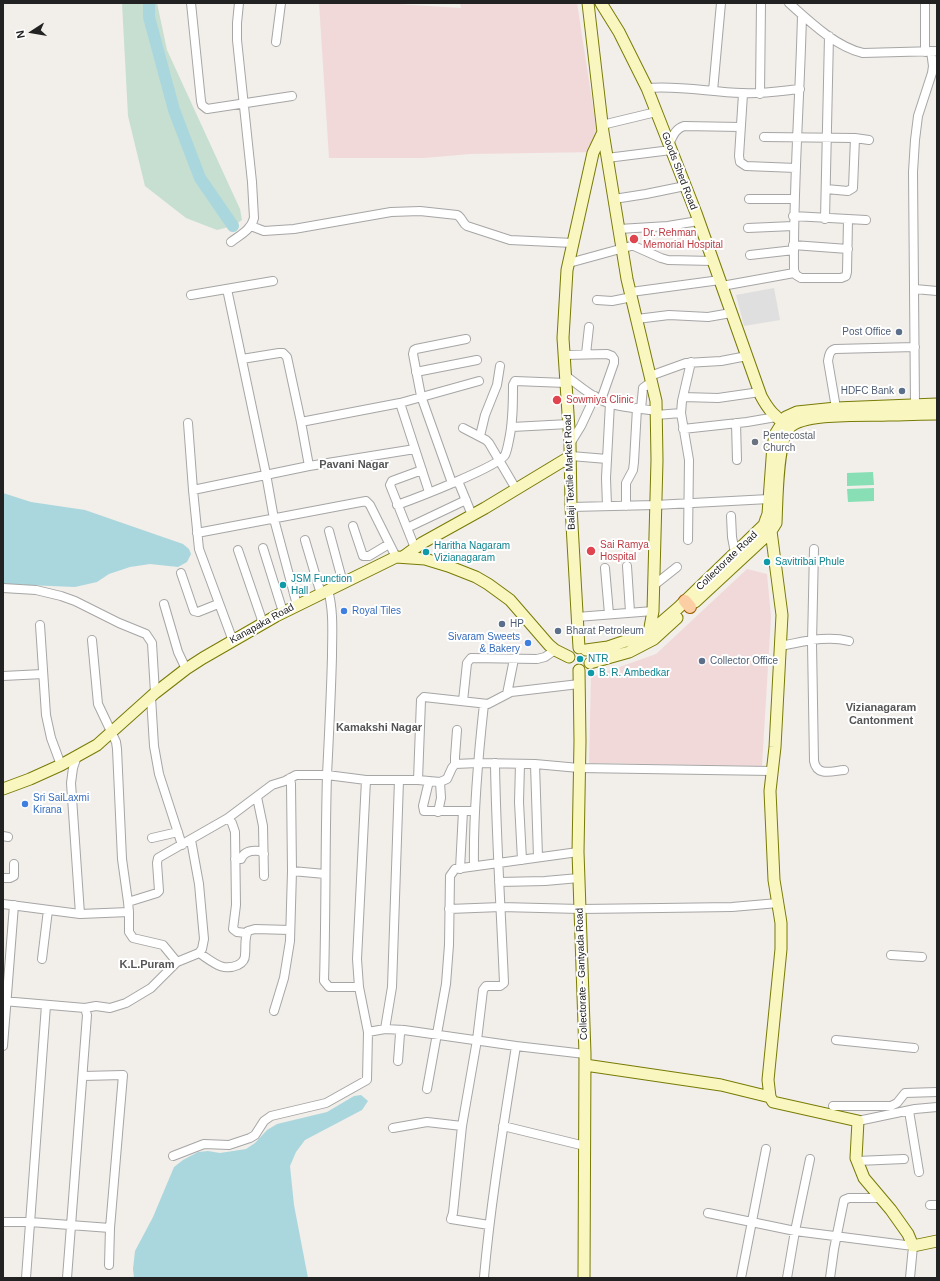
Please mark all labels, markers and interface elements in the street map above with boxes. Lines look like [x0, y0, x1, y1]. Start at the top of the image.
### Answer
north arrow [12, 12, 52, 52]
text: N [14, 29, 27, 40]
street label: Goods Shed Road [659, 130, 699, 212]
place label: Dr. Rehman Memorial Hospital [643, 227, 723, 250]
marker: Dr. Rehman Memorial Hospital [628, 233, 640, 245]
place label: Post Office [842, 326, 891, 338]
marker: Post Office [894, 327, 904, 337]
place label: HDFC Bank [841, 385, 894, 397]
marker: HDFC Bank [897, 386, 907, 396]
marker: Sowmiya Clinic [551, 394, 563, 406]
place label: Sowmiya Clinic [566, 394, 634, 406]
street label: Balaji Textile Market Road [562, 414, 578, 530]
place label: Pentecostal Church [763, 430, 815, 454]
marker: Pentecostal Church [750, 437, 760, 447]
district label: Pavani Nagar [319, 458, 389, 472]
street label: Collectorate Road [694, 529, 760, 593]
place label: Sai Ramya Hospital [600, 539, 649, 562]
place label: Haritha Nagaram Vizianagaram [434, 540, 510, 564]
marker: Sai Ramya Hospital [585, 545, 597, 557]
marker: Haritha Nagaram Vizianagaram [421, 547, 431, 557]
place label: Savitribai Phule [775, 556, 844, 568]
marker: Savitribai Phule [762, 557, 772, 567]
place label: JSM Function Hall [291, 573, 352, 596]
marker: JSM Function Hall [278, 580, 288, 590]
street label: Kanapaka Road [228, 601, 296, 647]
place label: Royal Tiles [352, 605, 401, 617]
marker: Royal Tiles [339, 606, 349, 616]
place label: HP [510, 618, 524, 630]
marker: HP [497, 619, 507, 629]
place label: Bharat Petroleum [566, 625, 644, 637]
marker: Bharat Petroleum [553, 626, 563, 636]
place label: Sivaram Sweets & Bakery [448, 631, 520, 654]
marker: Sivaram Sweets & Bakery [523, 638, 533, 648]
place label: NTR [588, 653, 609, 665]
marker: NTR [575, 654, 585, 664]
place label: Collector Office [710, 655, 778, 667]
marker: Collector Office [697, 656, 707, 666]
place label: B. R. Ambedkar [599, 667, 670, 679]
marker: B. R. Ambedkar [586, 668, 596, 678]
district label: Vizianagaram Cantonment [846, 701, 916, 727]
district label: Kamakshi Nagar [336, 721, 422, 735]
place label: Sri SaiLaxmi Kirana [33, 792, 89, 816]
marker: Sri SaiLaxmi Kirana [20, 799, 30, 809]
street label: Collectorate - Gantyada Road [574, 908, 590, 1040]
district label: K.L.Puram [119, 958, 175, 972]

